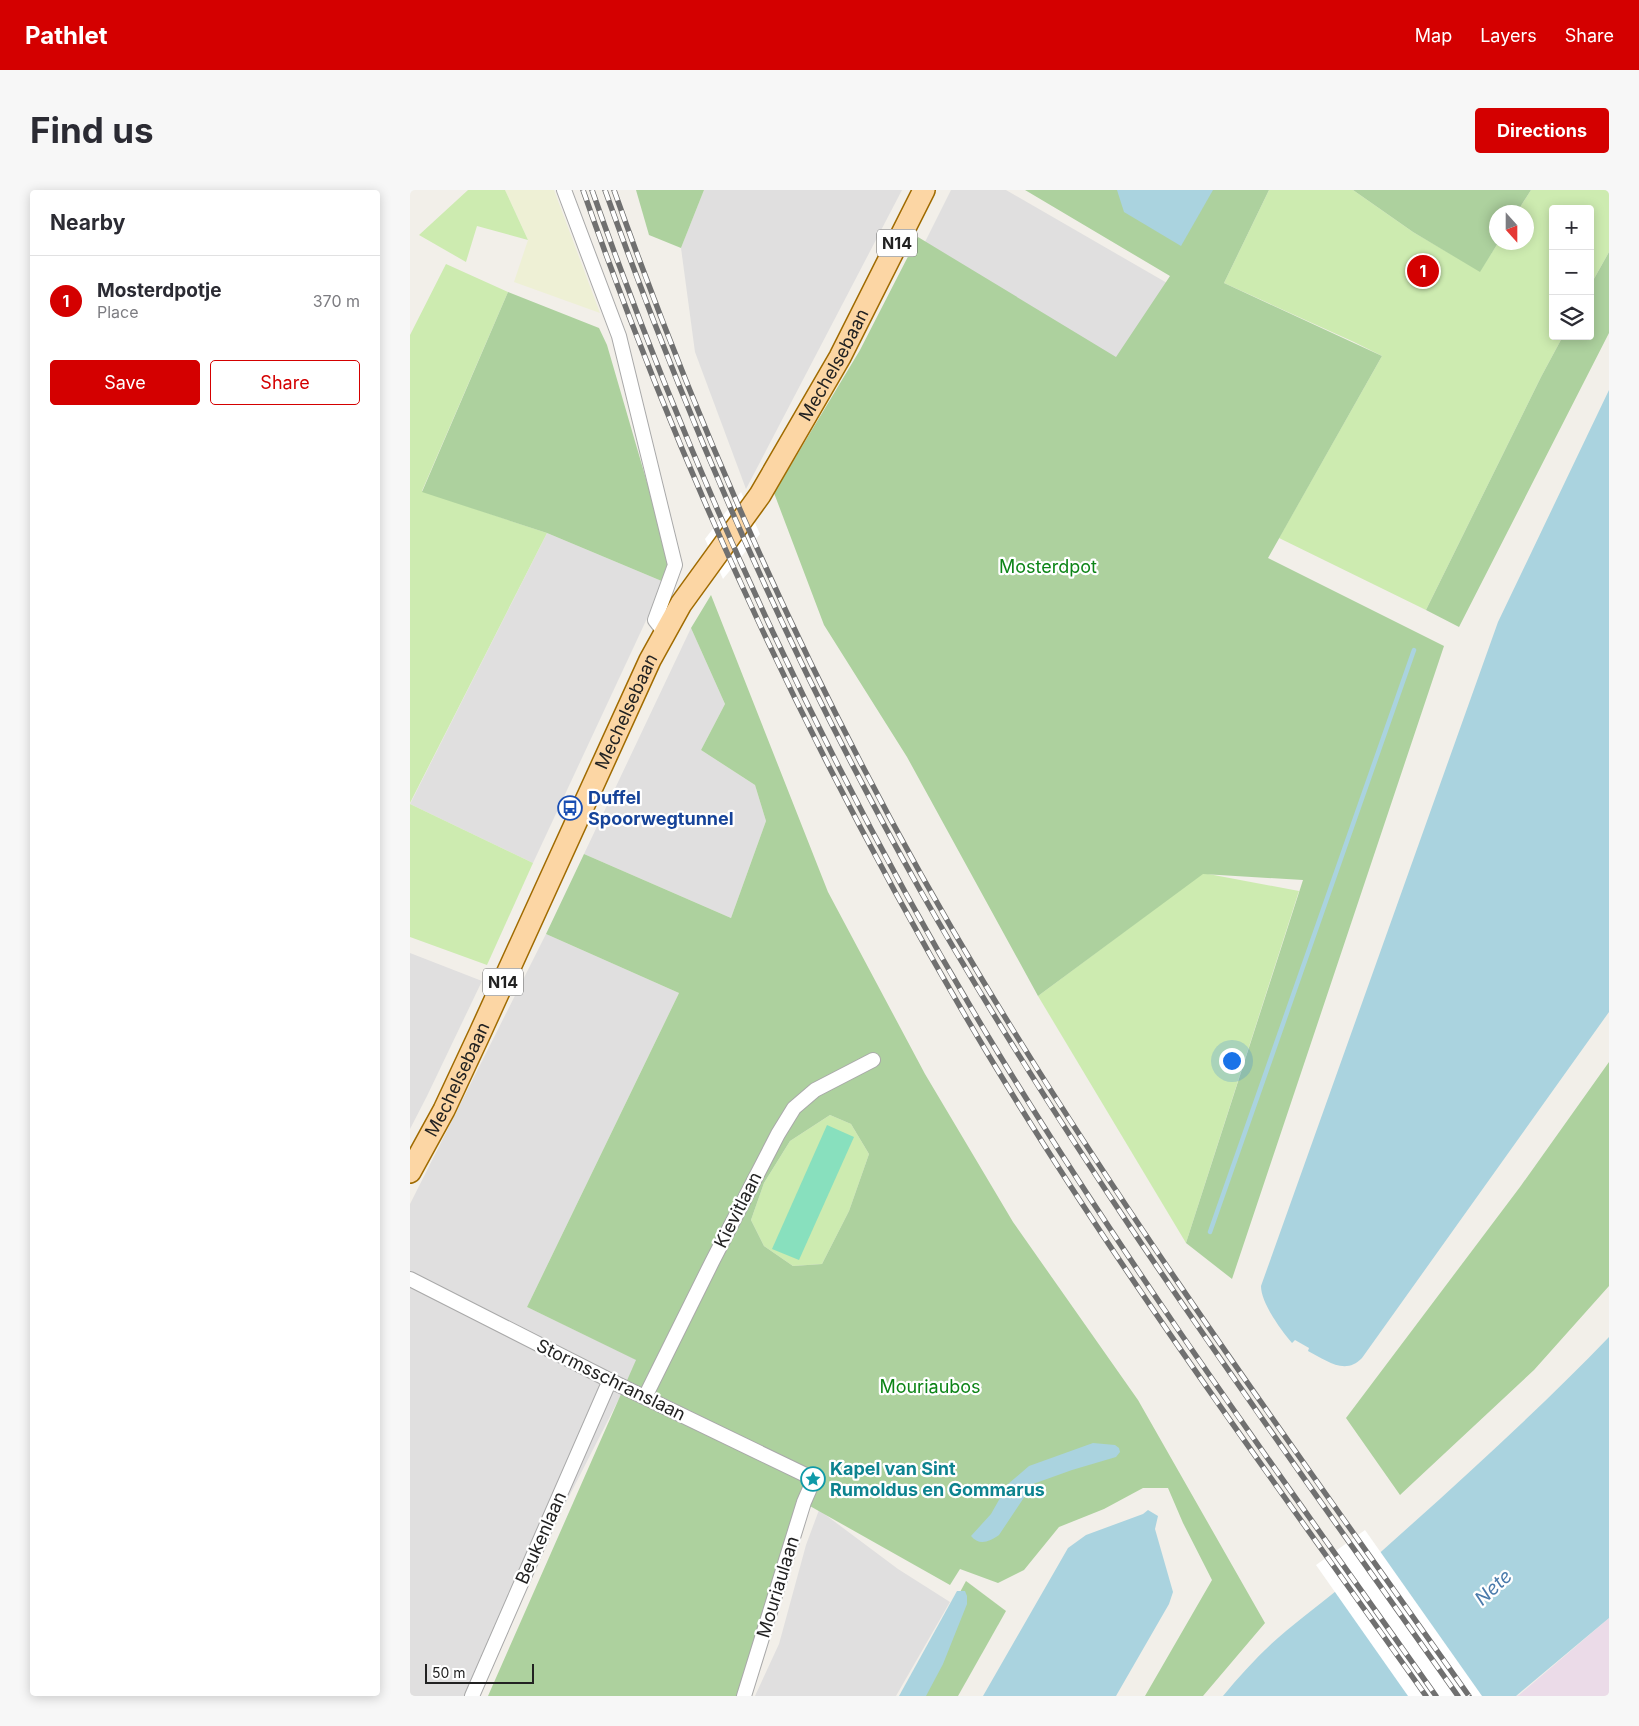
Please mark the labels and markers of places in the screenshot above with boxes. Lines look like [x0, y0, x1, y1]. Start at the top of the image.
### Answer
pin: 1 [1407, 252, 1439, 290]
place label: Duffel Spoorwegtunnel [588, 787, 734, 829]
bus stop icon: Duffel Spoorwegtunnel [557, 795, 583, 821]
place label: Kapel van Sint Rumoldus en Gommarus [830, 1458, 1045, 1500]
place icon: Kapel van Sint Rumoldus en Gommarus [800, 1466, 826, 1492]

